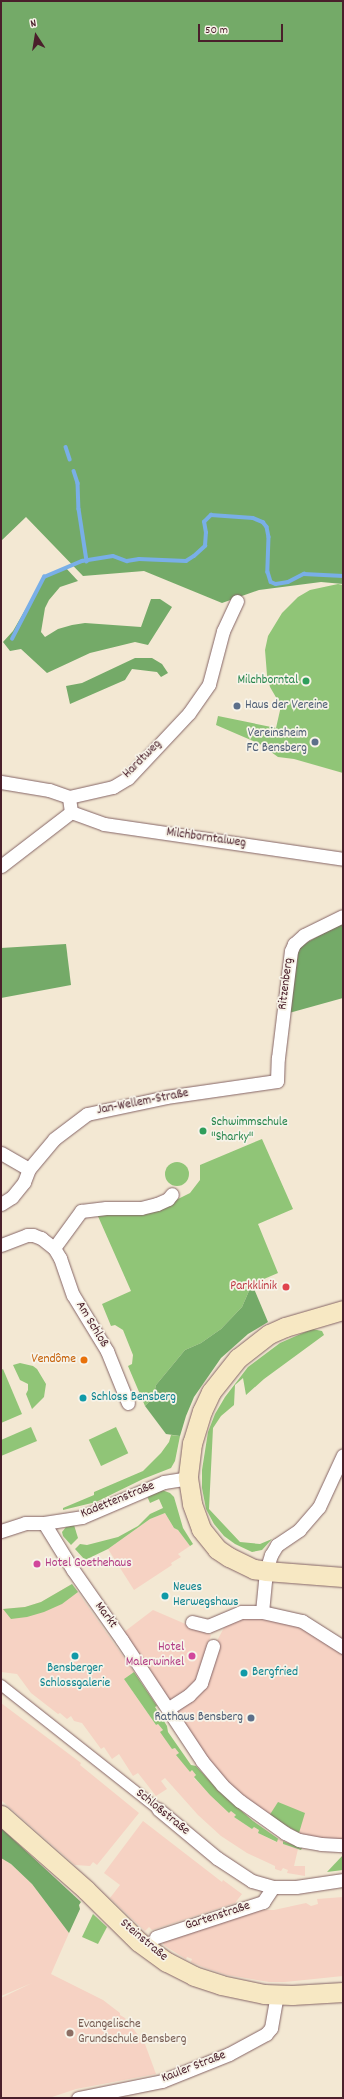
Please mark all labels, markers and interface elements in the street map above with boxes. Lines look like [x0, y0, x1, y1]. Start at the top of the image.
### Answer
north arrow [16, 16, 56, 56]
text: N [29, 16, 38, 33]
scale bar [200, 16, 285, 42]
text: 50 m [205, 22, 228, 39]
place label: Milchborntal [237, 673, 298, 689]
marker: Milchborntal [301, 676, 311, 686]
place label: Haus der Vereine [245, 698, 328, 714]
marker: Haus der Vereine [232, 701, 242, 711]
place label: Vereinsheim FC Bensberg [247, 727, 307, 758]
street label: Hardtweg [120, 737, 166, 783]
marker: Vereinsheim FC Bensberg [310, 737, 320, 747]
street label: Milchborntalweg [165, 826, 247, 852]
street label: Ritzenberg [276, 957, 298, 1011]
street label: Jan-Wellem-Straße [96, 1086, 190, 1120]
place label: Schwimmschule "Sharky" [211, 1116, 288, 1147]
marker: Schwimmschule "Sharky" [198, 1126, 208, 1136]
place label: Parkklinik [230, 1279, 277, 1295]
marker: Parkklinik [280, 1281, 292, 1293]
street label: Am Schloß [71, 1299, 111, 1351]
place label: Vendôme [31, 1352, 76, 1368]
marker: Vendôme [79, 1355, 89, 1365]
place label: Schloss Bensberg [91, 1390, 176, 1406]
marker: Schloss Bensberg [78, 1393, 88, 1403]
street label: Kadettenstraße [79, 1479, 157, 1523]
place label: Hotel Goethehaus [45, 1556, 132, 1572]
marker: Hotel Goethehaus [32, 1559, 42, 1569]
place label: Neues Herwegshaus [173, 1581, 239, 1612]
marker: Neues Herwegshaus [160, 1591, 170, 1601]
street label: Markt [90, 1600, 120, 1632]
place label: Hotel Malerwinkel [126, 1641, 184, 1672]
marker: Bensberger Schlossgalerie [70, 1651, 80, 1661]
marker: Hotel Malerwinkel [187, 1651, 197, 1661]
place label: Bensberger Schlossgalerie [40, 1662, 110, 1693]
place label: Bergfried [252, 1665, 298, 1681]
marker: Bergfried [239, 1668, 249, 1678]
place label: Rathaus Bensberg [154, 1710, 243, 1726]
marker: Rathaus Bensberg [246, 1713, 256, 1723]
street label: Schloßstraße [132, 1786, 192, 1840]
street label: Gartenstraße [184, 1899, 252, 1935]
street label: Steinstraße [116, 1916, 170, 1966]
place label: Evangelische Grundschule Bensberg [78, 2018, 186, 2049]
marker: Evangelische Grundschule Bensberg [65, 2028, 75, 2038]
street label: Kauler Straße [160, 2049, 228, 2087]

